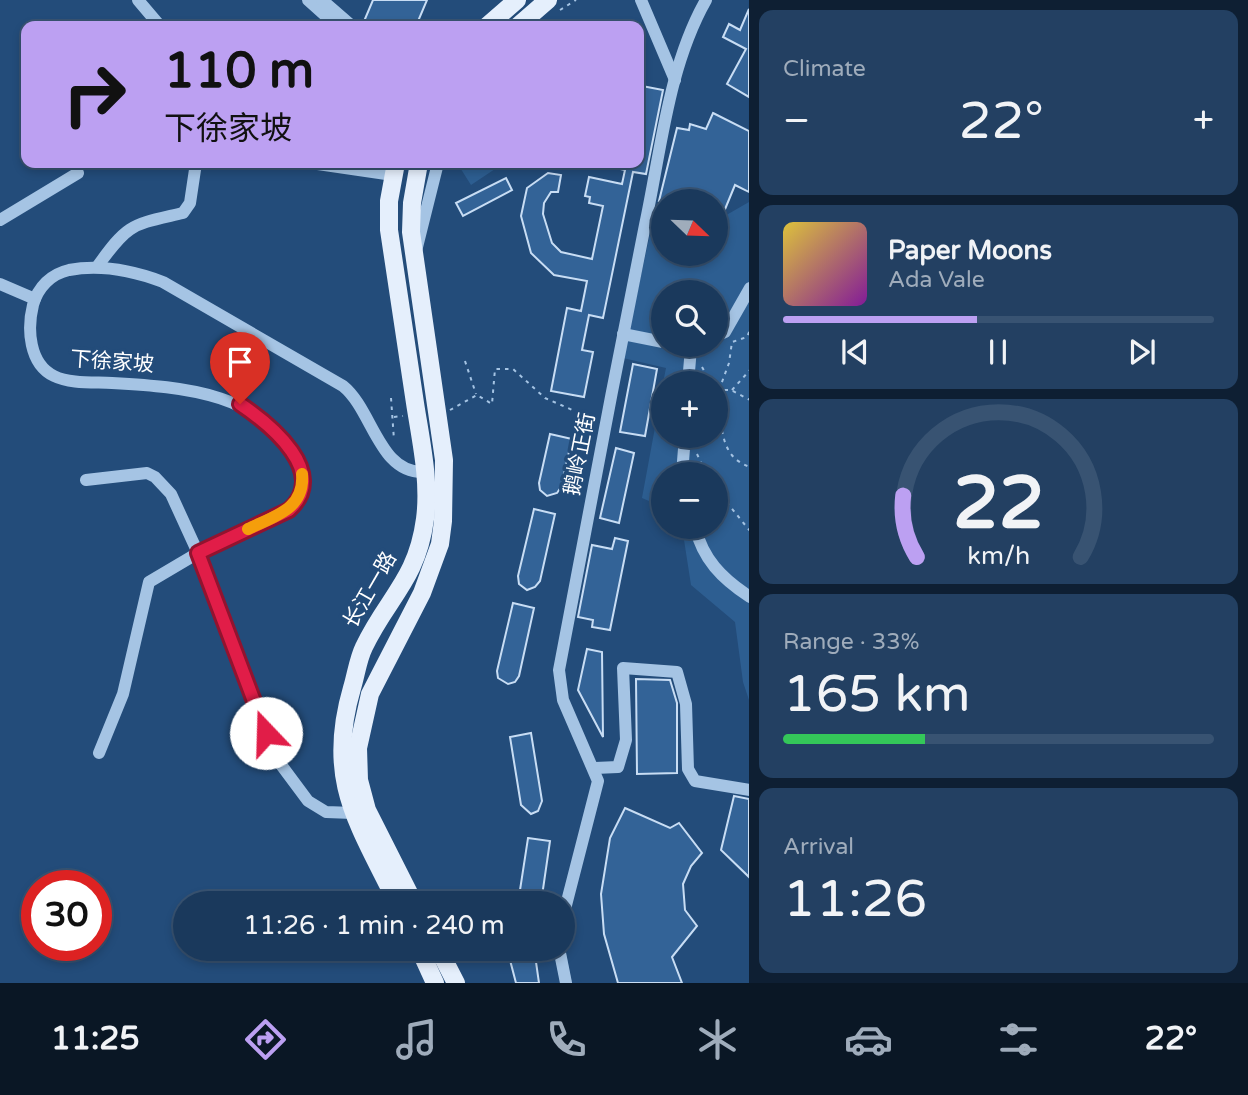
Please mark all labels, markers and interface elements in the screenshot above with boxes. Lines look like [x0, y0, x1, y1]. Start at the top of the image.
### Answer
text: 110 m [164, 42, 314, 101]
icon: right [49, 49, 140, 140]
text: Climate [783, 55, 866, 83]
text: 22° [959, 90, 1044, 153]
text: − [783, 98, 810, 144]
text: + [1193, 98, 1214, 144]
text: 下徐家坡 [164, 110, 292, 148]
north arrow [651, 189, 728, 266]
map controls [651, 189, 728, 539]
text: Paper Moons [888, 235, 1052, 266]
text: Ada Vale [888, 266, 985, 294]
button: search [651, 280, 728, 357]
pin [210, 332, 270, 404]
icon: previous [836, 333, 874, 371]
icon: pause [979, 333, 1017, 371]
icon: next [1123, 333, 1161, 371]
icon: arrive [221, 343, 259, 381]
street label: 下徐家坡 [69, 347, 155, 377]
button: + [651, 371, 728, 448]
street label: 鹅岭正街 [560, 410, 600, 498]
text: 22 [953, 461, 1044, 549]
button: − [651, 462, 728, 539]
text: km/h [967, 541, 1030, 571]
street label: 长江一路 [338, 547, 402, 633]
text: Range · 33% [783, 628, 919, 656]
text: 165 km [783, 663, 971, 726]
position arrow [229, 696, 303, 770]
text: Arrival [783, 833, 854, 861]
text: 11:26 [783, 868, 927, 931]
speed limit sign: 30 [21, 870, 112, 961]
text: 11:26 · 1 min · 240 m [243, 910, 505, 941]
icon: directions [241, 1015, 290, 1064]
icon: music [392, 1015, 441, 1064]
icon: phone [542, 1015, 591, 1064]
icon: climate [693, 1015, 742, 1064]
icon: car [844, 1015, 893, 1064]
icon: filters [994, 1015, 1043, 1064]
text: 11:25 [51, 1020, 140, 1058]
text: 22° [1145, 1020, 1197, 1058]

